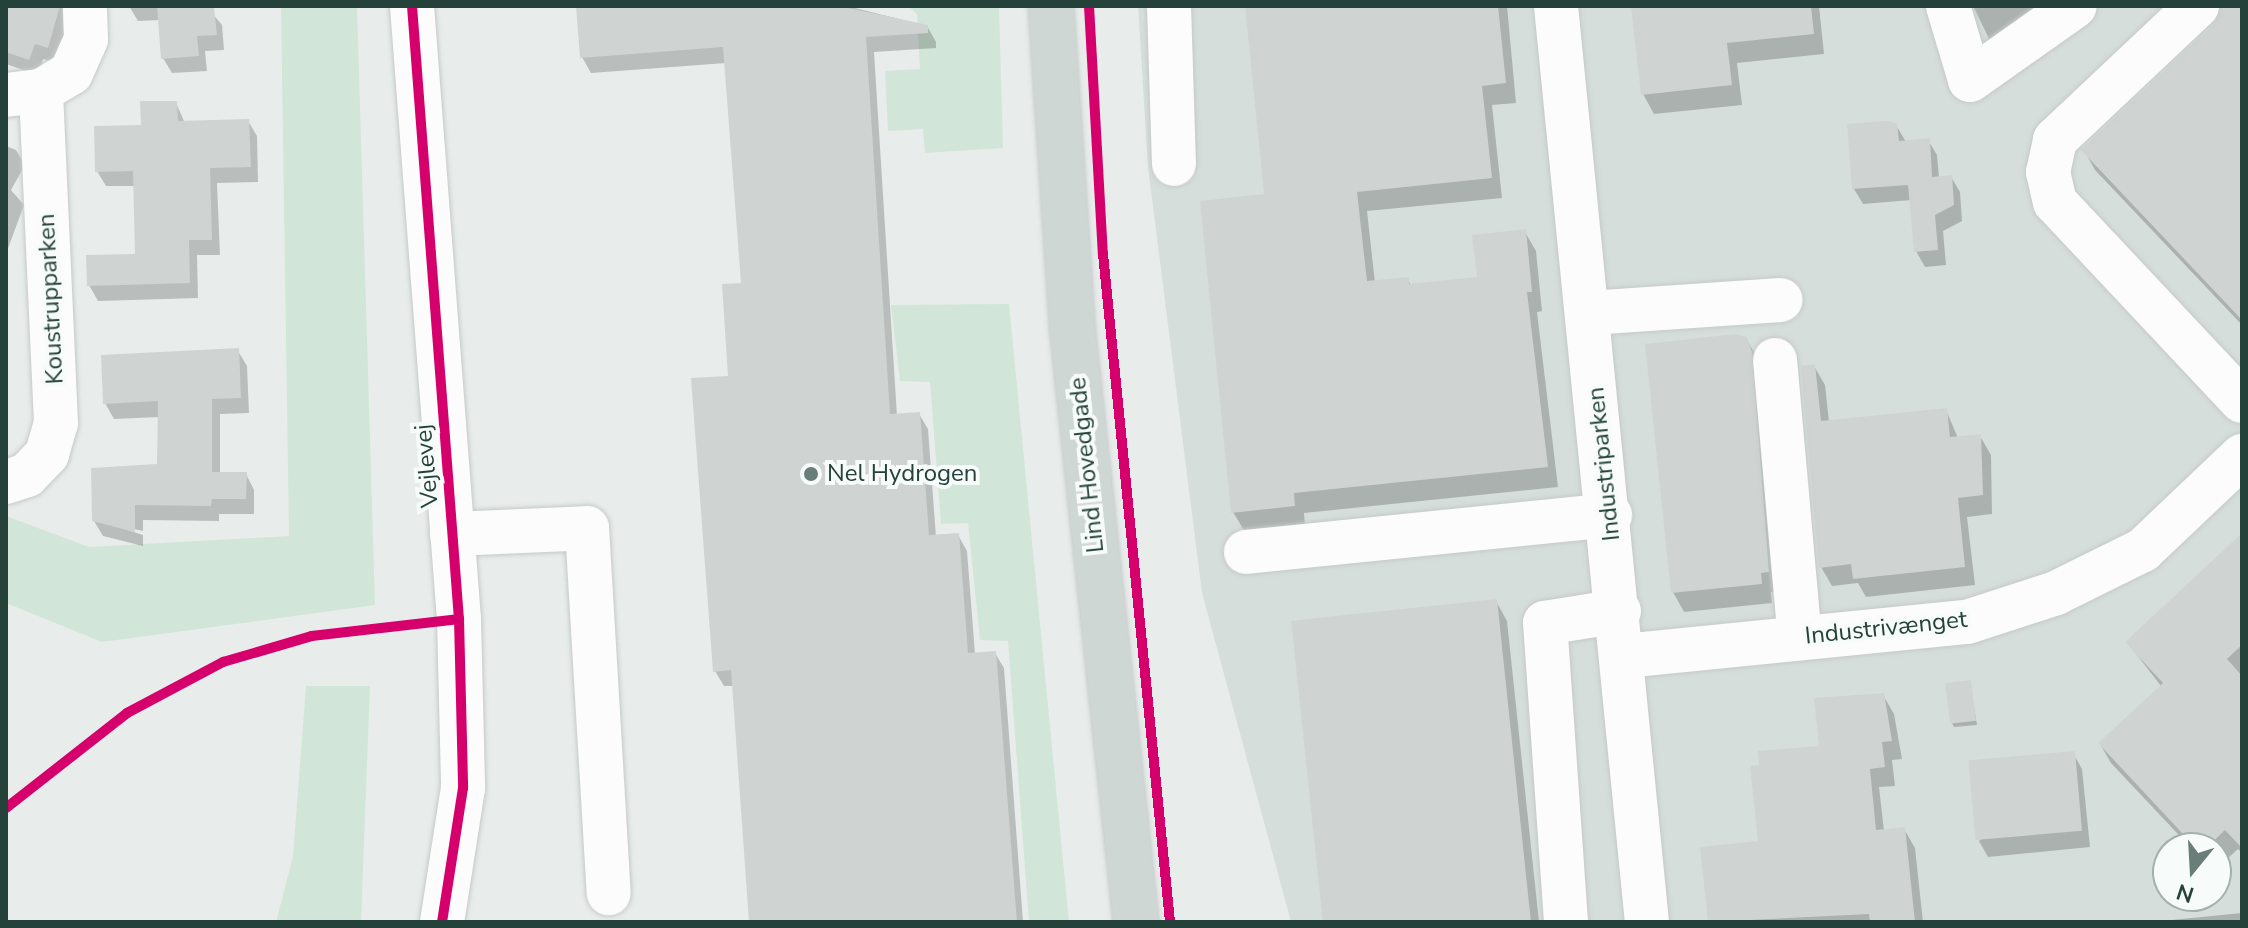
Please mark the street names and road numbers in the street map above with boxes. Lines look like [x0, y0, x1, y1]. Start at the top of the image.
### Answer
street label: Koustrupparken [32, 213, 70, 385]
street label: Lind Hovedgade [1063, 376, 1111, 554]
street label: Industriparken [1582, 386, 1626, 542]
street label: Vejlevej [409, 423, 445, 509]
street label: Industrivænget [1804, 605, 1968, 651]

